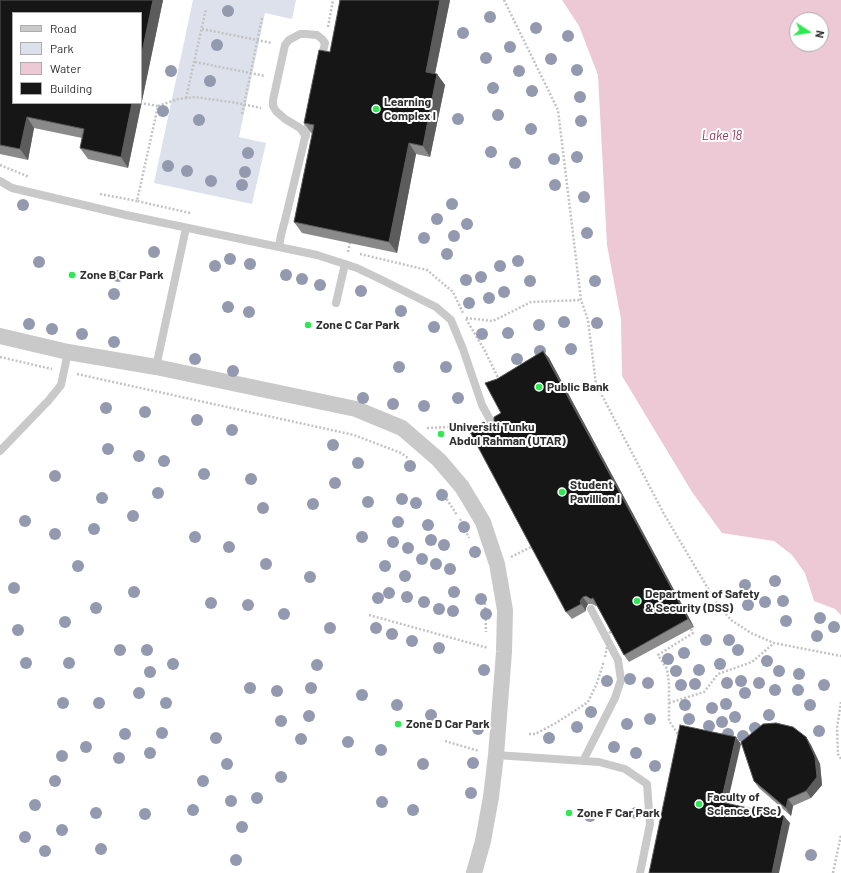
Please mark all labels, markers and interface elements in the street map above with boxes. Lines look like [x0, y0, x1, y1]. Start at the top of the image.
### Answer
legend [12, 12, 142, 104]
north arrow [789, 12, 829, 52]
text: Road [50, 21, 77, 35]
text: N [813, 29, 827, 39]
text: Park [50, 41, 74, 55]
text: Water [50, 61, 81, 75]
text: Building [50, 81, 92, 95]
place label: Learning Complex I [384, 95, 436, 123]
marker: Learning Complex I [371, 104, 381, 114]
water label: Lake 18 [702, 128, 742, 144]
place label: Zone B Car Park [80, 268, 164, 282]
marker: Zone B Car Park [67, 270, 77, 280]
place label: Zone C Car Park [316, 318, 400, 332]
marker: Zone C Car Park [303, 320, 313, 330]
place label: Public Bank [547, 380, 609, 394]
marker: Public Bank [534, 382, 544, 392]
place label: Universiti Tunku Abdul Rahman (UTAR) [449, 420, 566, 448]
marker: Universiti Tunku Abdul Rahman (UTAR) [436, 429, 446, 439]
place label: Student Pavillion I [570, 478, 620, 506]
marker: Student Pavillion I [557, 487, 567, 497]
place label: Department of Safety & Security (DSS) [645, 587, 760, 615]
marker: Department of Safety & Security (DSS) [632, 596, 642, 606]
place label: Zone D Car Park [406, 717, 490, 731]
marker: Zone D Car Park [393, 719, 403, 729]
place label: Faculty of Science (FSc) [707, 790, 781, 818]
marker: Faculty of Science (FSc) [694, 799, 704, 809]
place label: Zone F Car Park [577, 806, 660, 820]
marker: Zone F Car Park [564, 808, 574, 818]

